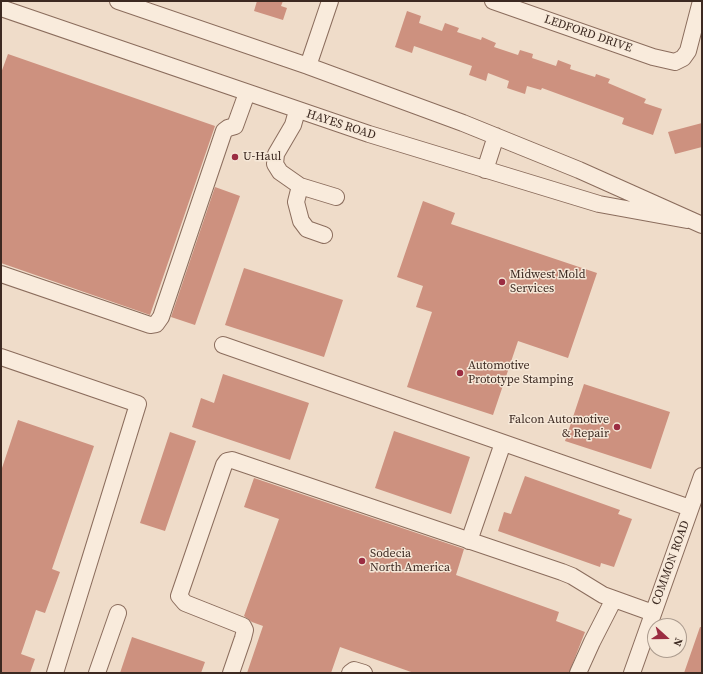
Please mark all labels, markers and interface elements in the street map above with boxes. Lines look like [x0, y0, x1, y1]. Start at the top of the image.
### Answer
street label: LEDFORD DRIVE [542, 12, 634, 56]
street label: HAYES ROAD [305, 107, 377, 143]
place label: U-Haul [243, 150, 281, 164]
marker: U-Haul [230, 152, 240, 162]
place label: Midwest Mold Services [510, 268, 585, 296]
marker: Midwest Mold Services [497, 277, 507, 287]
place label: Automotive Prototype Stamping [468, 359, 573, 387]
marker: Automotive Prototype Stamping [455, 368, 465, 378]
place label: Falcon Automotive & Repair [509, 413, 609, 441]
marker: Falcon Automotive & Repair [612, 422, 622, 432]
street label: COMMON ROAD [649, 519, 693, 607]
place label: Sodecia North America [370, 547, 450, 575]
marker: Sodecia North America [357, 556, 367, 566]
north arrow [647, 618, 687, 658]
text: N [669, 636, 686, 649]

